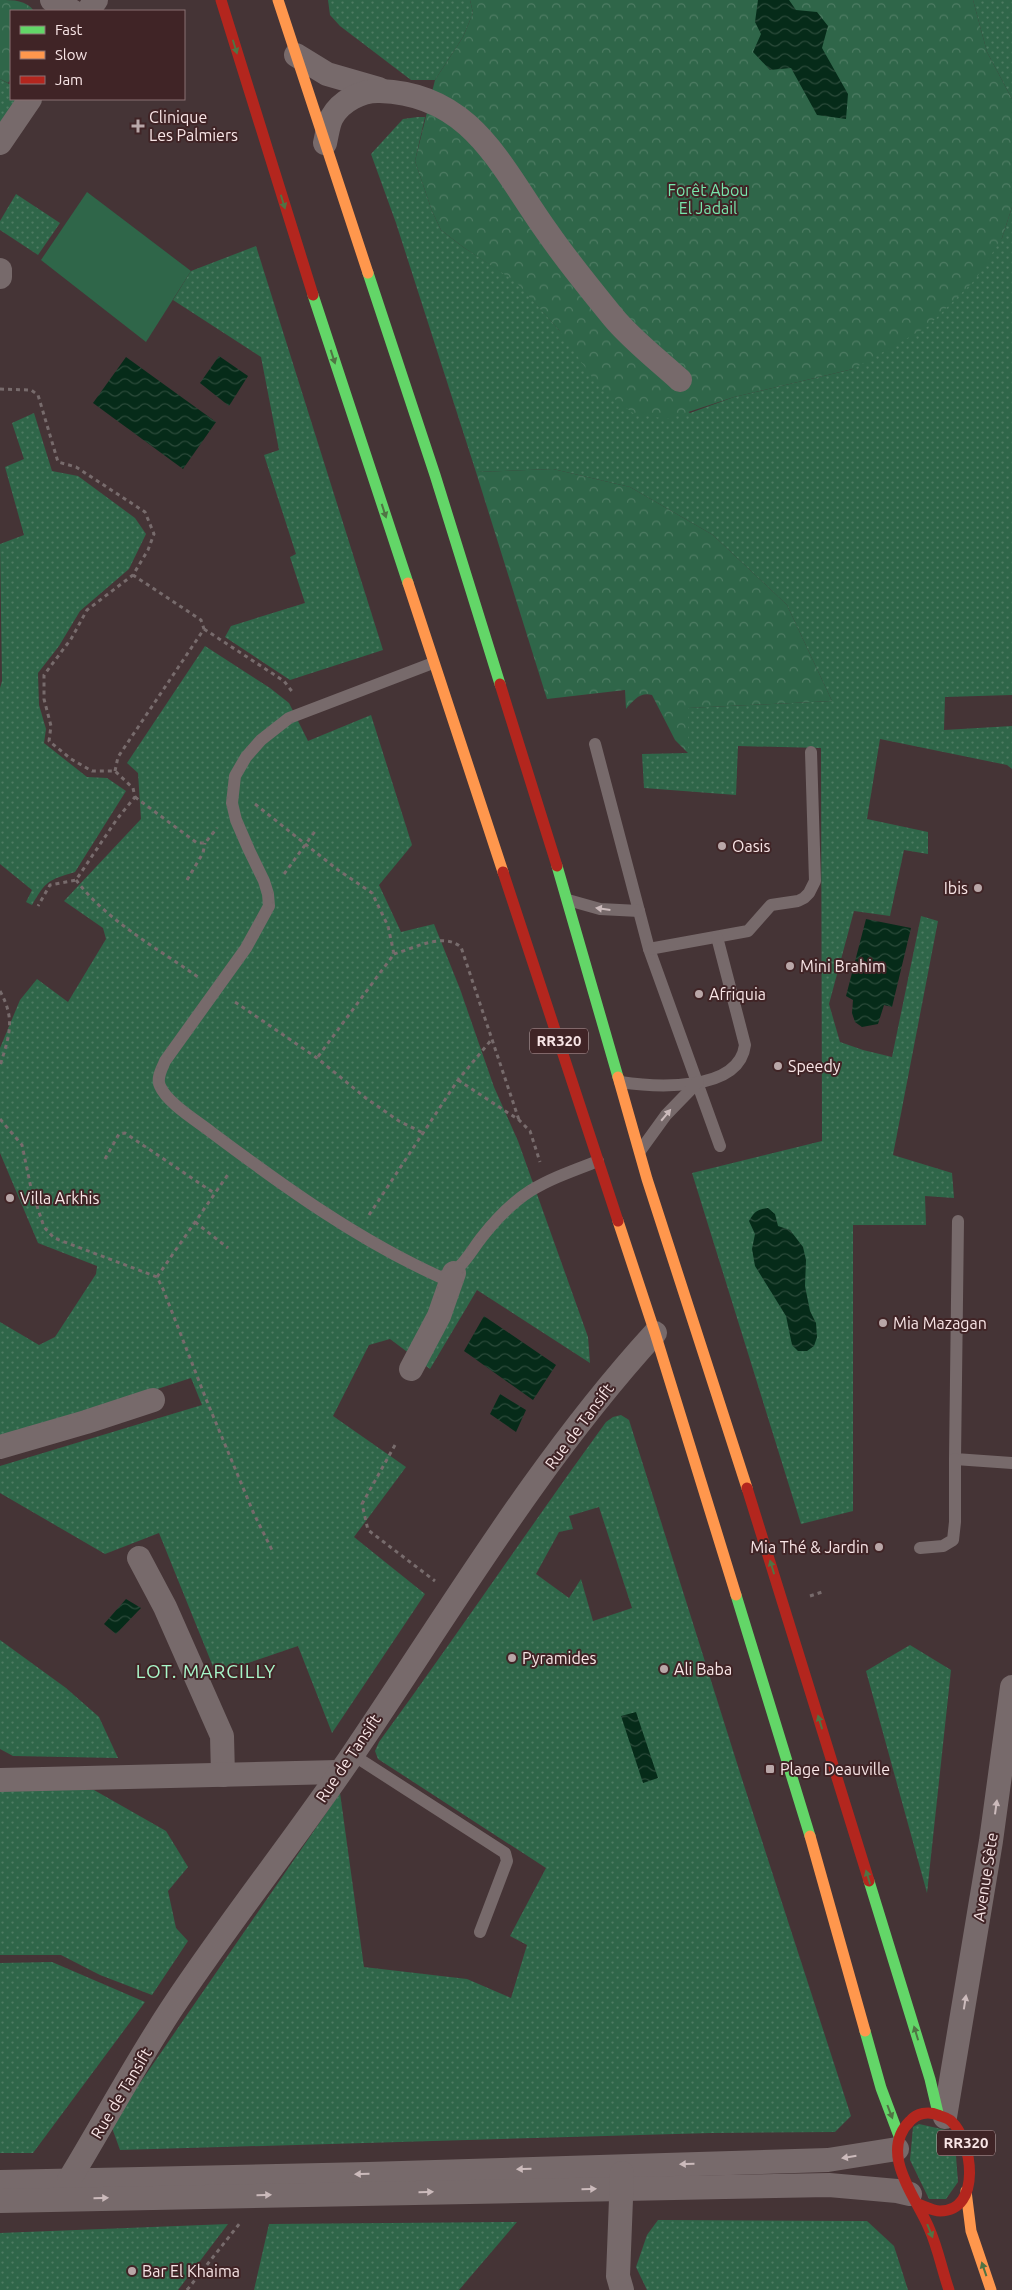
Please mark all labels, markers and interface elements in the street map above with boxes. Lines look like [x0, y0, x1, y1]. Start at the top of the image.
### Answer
legend [10, 10, 185, 100]
text: Fast [55, 21, 83, 38]
one-way arrow [232, 39, 240, 54]
text: Slow [55, 46, 88, 63]
text: Jam [55, 71, 83, 88]
place label: Clinique Les Palmiers [149, 108, 238, 144]
marker: Clinique Les Palmiers [131, 119, 145, 133]
park label: Forêt Abou El Jadail [668, 181, 748, 217]
one-way arrow [280, 194, 288, 209]
one-way arrow [329, 349, 337, 364]
one-way arrow [380, 504, 388, 519]
place label: Oasis [732, 837, 770, 855]
marker: Oasis [716, 840, 728, 852]
place label: Ibis [944, 879, 968, 897]
marker: Ibis [972, 882, 984, 894]
one-way arrow [594, 905, 610, 913]
place label: Mini Brahim [800, 957, 886, 975]
marker: Mini Brahim [784, 960, 796, 972]
place label: Afriquia [709, 985, 766, 1003]
marker: Afriquia [693, 988, 705, 1000]
road number: RR320 [530, 1028, 588, 1054]
place label: Speedy [788, 1057, 841, 1075]
marker: Speedy [772, 1060, 784, 1072]
one-way arrow [661, 1109, 672, 1122]
place label: Villa Arkhis [20, 1189, 99, 1207]
marker: Villa Arkhis [4, 1192, 16, 1204]
place label: Mia Mazagan [893, 1314, 987, 1332]
marker: Mia Mazagan [877, 1317, 889, 1329]
street label: Rue de Tansift [541, 1379, 617, 1472]
place label: Mia Thé & Jardin [750, 1538, 869, 1556]
marker: Mia Thé & Jardin [873, 1541, 885, 1553]
one-way arrow [768, 1559, 776, 1574]
place label: Pyramides [522, 1649, 597, 1667]
marker: Pyramides [506, 1652, 518, 1664]
district label: LOT. MARCILLY [136, 1660, 276, 1682]
place label: Ali Baba [674, 1660, 732, 1678]
marker: Ali Baba [658, 1663, 670, 1675]
street label: Rue de Tansift [312, 1710, 384, 1805]
one-way arrow [816, 1715, 824, 1730]
place label: Plage Deauville [780, 1760, 890, 1778]
marker: Plage Deauville [764, 1763, 776, 1775]
one-way arrow [992, 1799, 1000, 1815]
street label: Avenue Sète [969, 1831, 1001, 1923]
one-way arrow [864, 1870, 871, 1885]
one-way arrow [961, 1994, 969, 2010]
one-way arrow [912, 2025, 919, 2040]
street label: Rue de Tansift [87, 2044, 155, 2141]
one-way arrow [886, 2105, 894, 2120]
road number: RR320 [937, 2130, 995, 2156]
one-way arrow [841, 2153, 857, 2161]
one-way arrow [679, 2160, 695, 2168]
one-way arrow [516, 2165, 532, 2173]
one-way arrow [354, 2170, 370, 2178]
one-way arrow [581, 2185, 597, 2193]
one-way arrow [418, 2188, 434, 2196]
one-way arrow [256, 2191, 272, 2199]
one-way arrow [93, 2194, 109, 2202]
one-way arrow [926, 2224, 934, 2239]
one-way arrow [979, 2261, 987, 2276]
place label: Bar El Khaima [142, 2262, 240, 2280]
marker: Bar El Khaima [126, 2265, 138, 2277]

